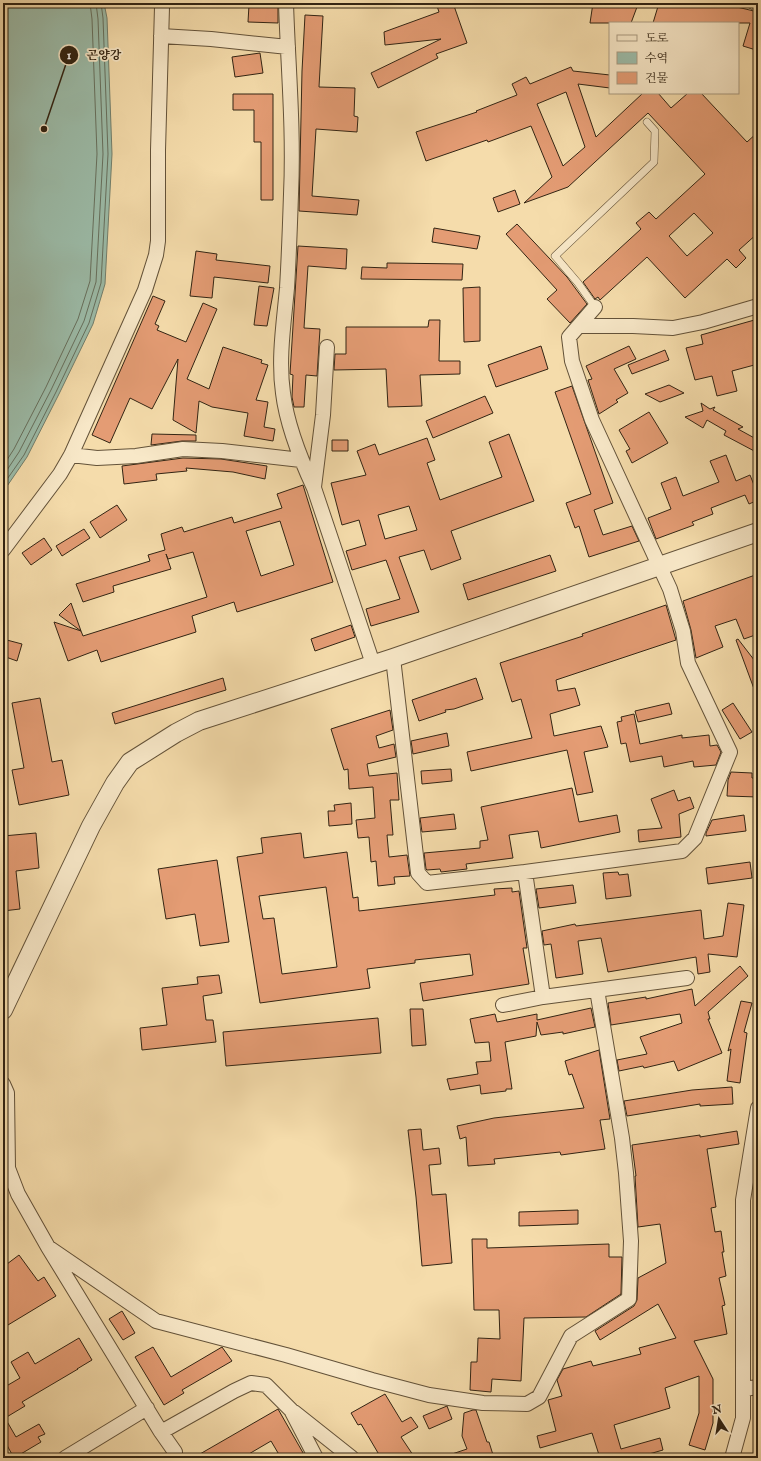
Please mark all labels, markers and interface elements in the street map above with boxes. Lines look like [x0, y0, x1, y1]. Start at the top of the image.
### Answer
legend [609, 22, 739, 94]
text: 도로 [645, 31, 669, 46]
callout: 곤양강 [59, 43, 130, 67]
text: 1 [67, 48, 72, 63]
text: 곤양강 [87, 48, 122, 63]
text: 수역 [645, 51, 668, 66]
text: 건물 [645, 71, 669, 86]
north arrow [699, 1399, 739, 1439]
text: N [710, 1402, 724, 1418]

